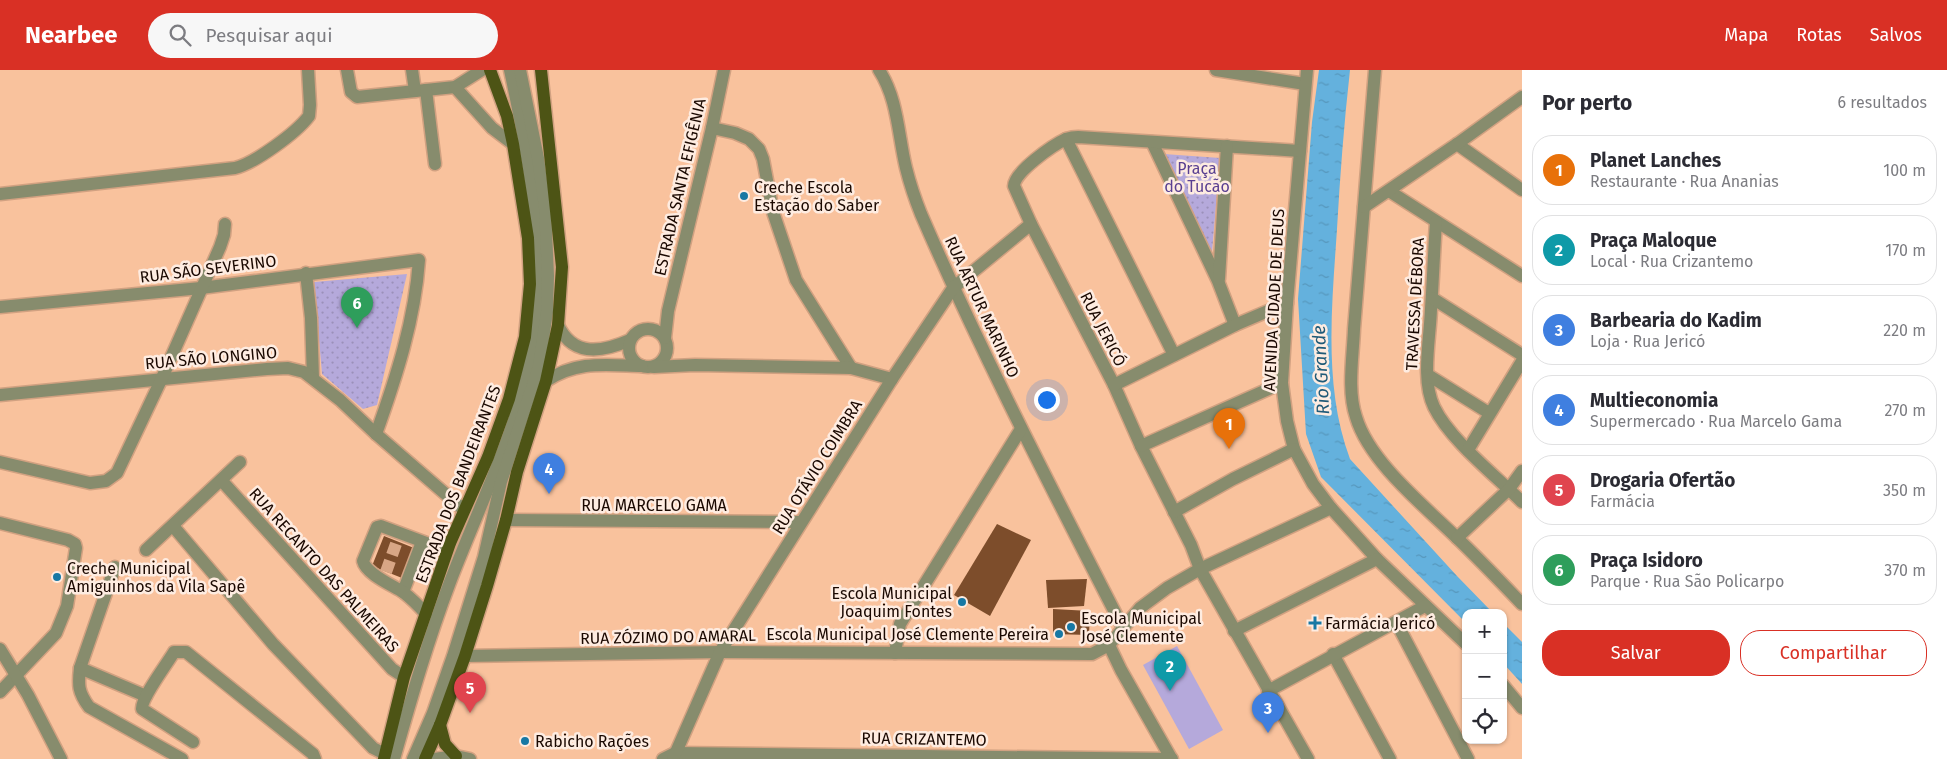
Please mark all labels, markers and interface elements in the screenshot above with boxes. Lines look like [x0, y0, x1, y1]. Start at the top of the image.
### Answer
search box [148, 13, 498, 58]
text: Nearbee [25, 21, 118, 49]
icon: search [166, 21, 194, 49]
text: Pesquisar aqui [206, 24, 333, 47]
text: Mapa [1724, 24, 1768, 46]
text: Rotas [1796, 24, 1842, 46]
text: Salvos [1870, 24, 1922, 46]
text: Por perto [1542, 90, 1632, 116]
text: 6 resultados [1838, 93, 1927, 112]
street label: ESTRADA SANTA EFIGÊNIA [649, 95, 710, 278]
text: Planet Lanches [1590, 149, 1721, 172]
park label: Praça do Tucão [1164, 159, 1230, 196]
text: 1 [1555, 161, 1563, 180]
text: 100 m [1883, 161, 1926, 180]
text: Restaurante · Rua Ananias [1590, 172, 1779, 191]
place label: Creche Escola Estação do Saber [754, 178, 880, 216]
marker: Creche Escola Estação do Saber [738, 190, 750, 202]
street label: AVENIDA CIDADE DE DEUS [1260, 208, 1288, 392]
text: Praça Maloque [1590, 229, 1717, 252]
street label: RUA ARTUR MARINHO [941, 233, 1023, 381]
street label: TRAVESSA DÉBORA [1401, 236, 1428, 371]
text: 2 [1555, 241, 1563, 260]
text: 170 m [1885, 241, 1926, 260]
street label: RUA SÃO SEVERINO [139, 251, 277, 287]
text: Local · Rua Crizantemo [1590, 252, 1753, 271]
pin: 6 [341, 287, 373, 328]
street label: RUA JERICÓ [1076, 288, 1131, 369]
text: Barbearia do Kadim [1590, 309, 1762, 332]
text: 3 [1555, 321, 1563, 340]
text: 220 m [1883, 321, 1926, 340]
water label: Rio Grande [1308, 325, 1334, 415]
text: Loja · Rua Jericó [1590, 332, 1705, 351]
street label: RUA SÃO LONGINO [144, 343, 278, 373]
street label: ESTRADA DOS BANDEIRANTES [411, 382, 505, 586]
your location [1034, 387, 1060, 413]
text: Multieconomia [1590, 389, 1718, 412]
street label: RUA OTÁVIO COIMBRA [767, 395, 866, 538]
text: 4 [1554, 401, 1564, 420]
text: 270 m [1884, 401, 1926, 420]
pin: 1 [1213, 408, 1245, 449]
text: Supermercado · Rua Marcelo Gama [1590, 412, 1842, 431]
pin: 4 [533, 453, 565, 494]
text: Drogaria Ofertão [1590, 469, 1735, 492]
text: 5 [1555, 481, 1563, 500]
text: 350 m [1883, 481, 1926, 500]
street label: RUA RECANTO DAS PALMEIRAS [245, 484, 403, 656]
text: Farmácia [1590, 492, 1655, 511]
street label: RUA MARCELO GAMA [581, 496, 728, 515]
text: Praça Isidoro [1590, 549, 1703, 572]
place label: Creche Municipal Amiguinhos da Vila Sapê [67, 559, 245, 596]
text: 6 [1554, 561, 1564, 580]
text: 370 m [1884, 561, 1926, 580]
marker: Creche Municipal Amiguinhos da Vila Sapê [51, 571, 63, 583]
text: Parque · Rua São Policarpo [1590, 572, 1784, 591]
place label: Escola Municipal Joaquim Fontes [831, 584, 952, 621]
marker: Escola Municipal Joaquim Fontes [956, 596, 968, 608]
place label: Escola Municipal José Clemente [1081, 609, 1202, 646]
map controls [1462, 609, 1507, 744]
button: + [1462, 609, 1507, 654]
place label: Farmácia Jericó [1325, 614, 1435, 633]
marker: Farmácia Jericó [1309, 617, 1321, 629]
marker: Escola Municipal José Clemente [1065, 621, 1077, 633]
street label: RUA ZÓZIMO DO AMARAL [580, 625, 756, 648]
place label: Escola Municipal José Clemente Pereira [766, 625, 1049, 644]
marker: Escola Municipal José Clemente Pereira [1053, 628, 1065, 640]
button: Salvar [1542, 630, 1730, 676]
button: Compartilhar [1740, 630, 1927, 676]
pin: 2 [1154, 650, 1186, 691]
button: − [1462, 654, 1507, 699]
pin: 5 [454, 672, 486, 713]
pin: 3 [1252, 692, 1284, 733]
button: locate [1462, 699, 1507, 744]
street label: RUA CRIZANTEMO [861, 728, 987, 750]
place label: Rabicho Rações [535, 732, 649, 752]
marker: Rabicho Rações [519, 735, 531, 747]

